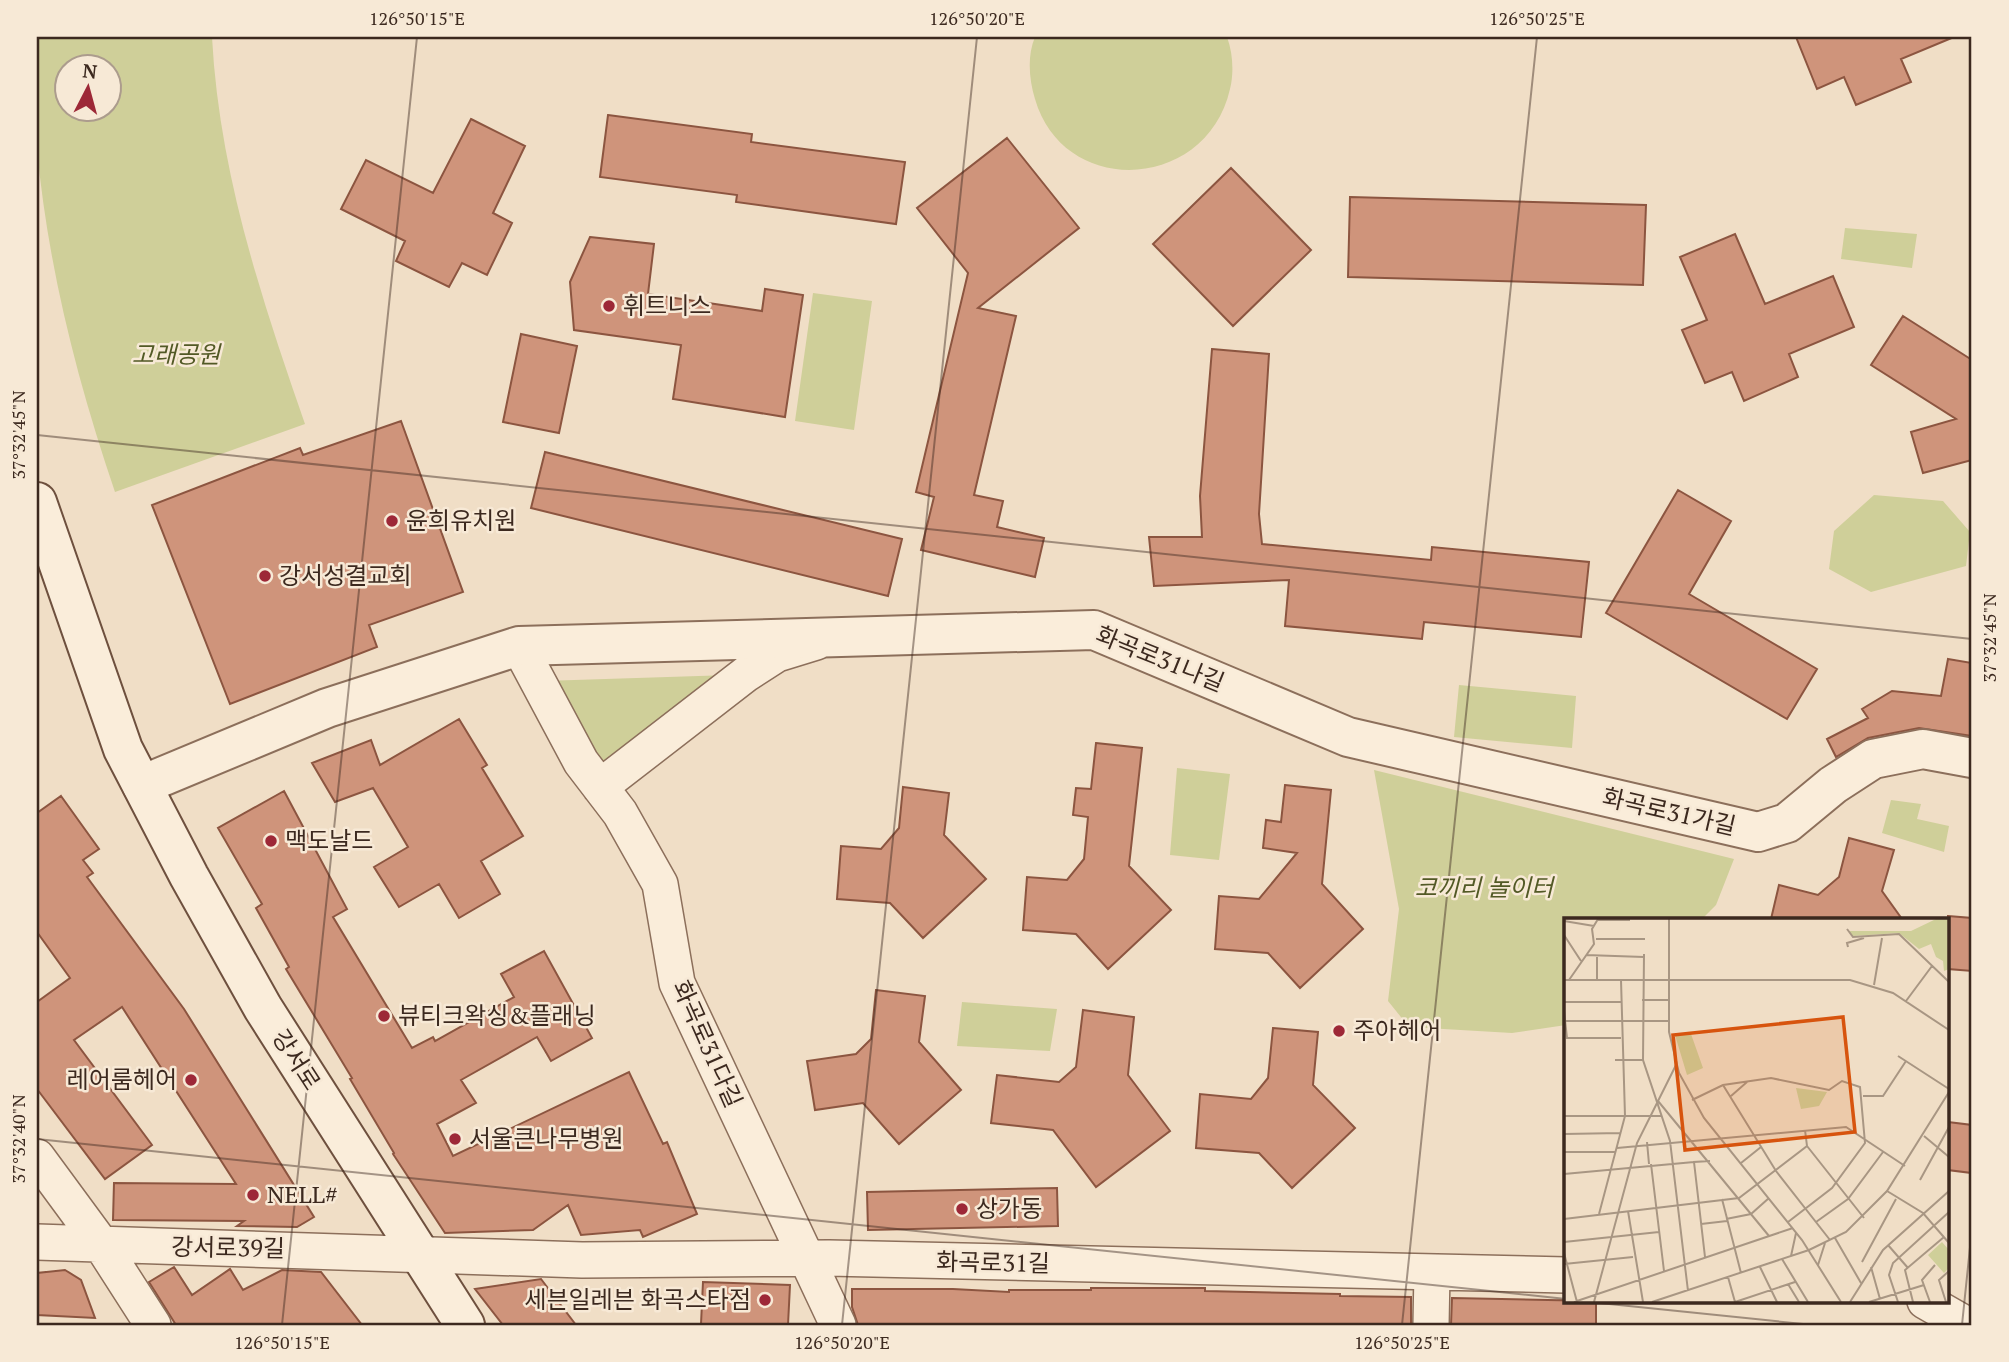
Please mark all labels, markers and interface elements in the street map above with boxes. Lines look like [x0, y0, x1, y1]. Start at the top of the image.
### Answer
text: 126°50'15"E [369, 6, 465, 30]
text: 126°50'20"E [929, 6, 1025, 30]
text: 126°50'25"E [1489, 6, 1585, 30]
north arrow [52, 52, 122, 122]
text: N [81, 57, 99, 84]
place label: 휘트니스 [623, 289, 711, 321]
marker: 휘트니스 [601, 298, 617, 314]
park label: 고래공원 [132, 338, 222, 370]
text: 37°32'45"N [6, 390, 30, 480]
place label: 윤희유치원 [406, 504, 516, 536]
marker: 윤희유치원 [384, 513, 400, 529]
place label: 강서성결교회 [279, 559, 411, 591]
marker: 강서성결교회 [257, 568, 273, 584]
text: 37°32'45"N [1977, 593, 2001, 683]
street label: 화곡로31나길 [1091, 618, 1229, 698]
street label: 화곡로31가길 [1599, 780, 1739, 842]
place label: 맥도날드 [285, 824, 373, 856]
marker: 맥도날드 [263, 833, 279, 849]
park label: 코끼리 놀이터 [1415, 871, 1556, 903]
inset map [1564, 918, 1950, 1302]
street label: 화곡로31다길 [666, 975, 750, 1112]
place label: 뷰티크왁싱&플래닝 [398, 999, 596, 1031]
marker: 뷰티크왁싱&플래닝 [376, 1008, 392, 1024]
place label: 주아헤어 [1353, 1014, 1441, 1046]
street label: 강서로 [265, 1023, 328, 1096]
marker: 주아헤어 [1331, 1023, 1347, 1039]
place label: 레어룸헤어 [67, 1063, 177, 1095]
marker: 레어룸헤어 [183, 1072, 199, 1088]
text: 37°32'40"N [6, 1094, 30, 1184]
place label: 서울큰나무병원 [469, 1122, 624, 1154]
marker: 서울큰나무병원 [447, 1131, 463, 1147]
place label: NELL# [267, 1178, 338, 1210]
marker: NELL# [245, 1187, 261, 1203]
place label: 상가동 [976, 1192, 1042, 1224]
marker: 상가동 [954, 1201, 970, 1217]
street label: 강서로39길 [171, 1230, 285, 1264]
street label: 화곡로31길 [936, 1245, 1050, 1279]
place label: 세븐일레븐 화곡스타점 [524, 1283, 751, 1315]
marker: 세븐일레븐 화곡스타점 [757, 1292, 773, 1308]
text: 126°50'15"E [234, 1330, 330, 1354]
text: 126°50'20"E [794, 1330, 890, 1354]
text: 126°50'25"E [1354, 1330, 1450, 1354]

